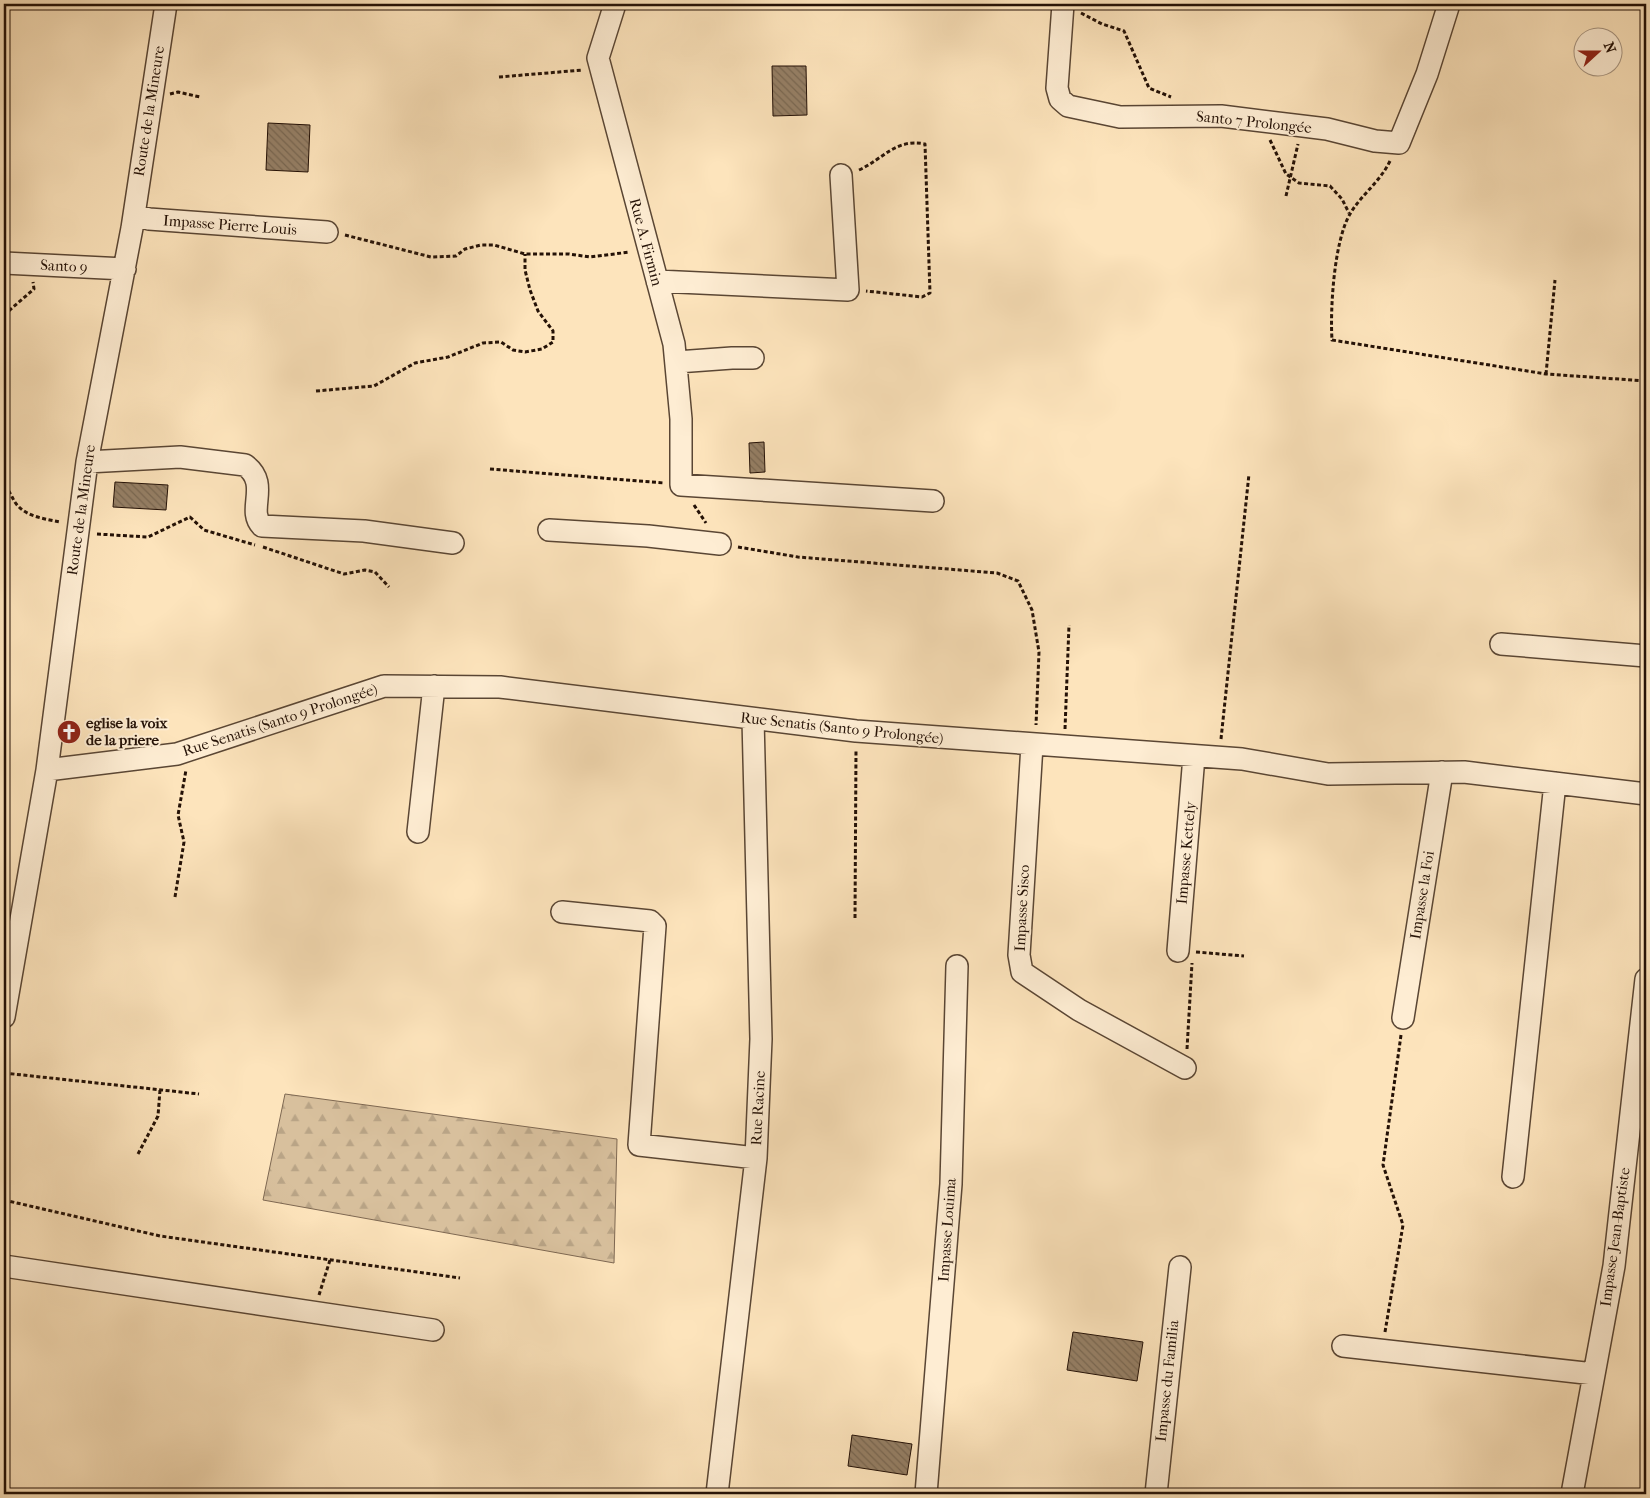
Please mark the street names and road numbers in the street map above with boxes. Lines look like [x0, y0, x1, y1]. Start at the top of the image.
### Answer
street label: Route de la Mineure [130, 44, 168, 178]
street label: Santo 7 Prolongée [1195, 107, 1313, 137]
street label: Rue A. Firmin [626, 196, 666, 288]
street label: Impasse Pierre Louis [162, 211, 298, 239]
street label: Santo 9 [40, 256, 88, 276]
street label: Route de la Mineure [63, 443, 99, 577]
street label: Rue Senatis (Santo 9 Prolongée) [180, 680, 380, 760]
street label: Rue Senatis (Santo 9 Prolongée) [740, 708, 944, 748]
street label: Impasse Kettely [1173, 800, 1200, 905]
street label: Impasse la Foi [1406, 849, 1438, 941]
street label: Impasse Sisco [1011, 864, 1033, 952]
street label: Rue Racine [747, 1070, 769, 1146]
street label: Impasse Jean-Baptiste [1596, 1166, 1634, 1308]
street label: Impasse Louima [934, 1176, 960, 1283]
street label: Impasse du Familia [1152, 1318, 1182, 1443]

